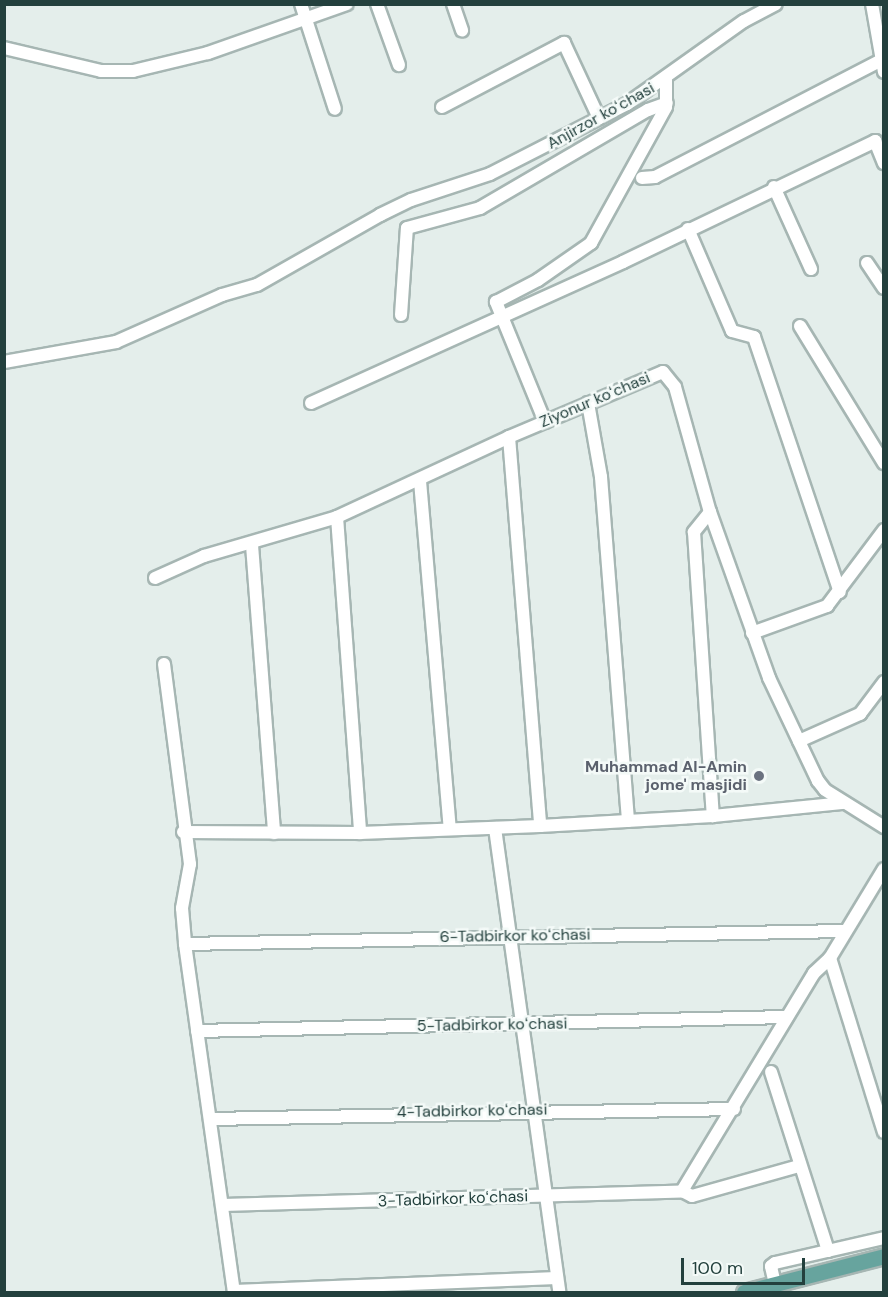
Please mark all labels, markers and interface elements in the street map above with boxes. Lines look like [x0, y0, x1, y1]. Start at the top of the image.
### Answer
street label: Anjirzor koʻchasi [544, 79, 658, 153]
street label: Ziyonur koʻchasi [537, 368, 653, 432]
place label: Muhammad Al-Amin jome' masjidi [585, 757, 747, 795]
marker: Muhammad Al-Amin jome' masjidi [752, 769, 766, 783]
street label: 6-Tadbirkor koʻchasi [439, 925, 591, 947]
street label: 5-Tadbirkor koʻchasi [417, 1014, 567, 1036]
street label: 4-Tadbirkor koʻchasi [397, 1100, 547, 1122]
street label: 3-Tadbirkor koʻchasi [378, 1187, 528, 1211]
scale bar [684, 1246, 808, 1284]
text: 100 m [692, 1256, 743, 1280]

